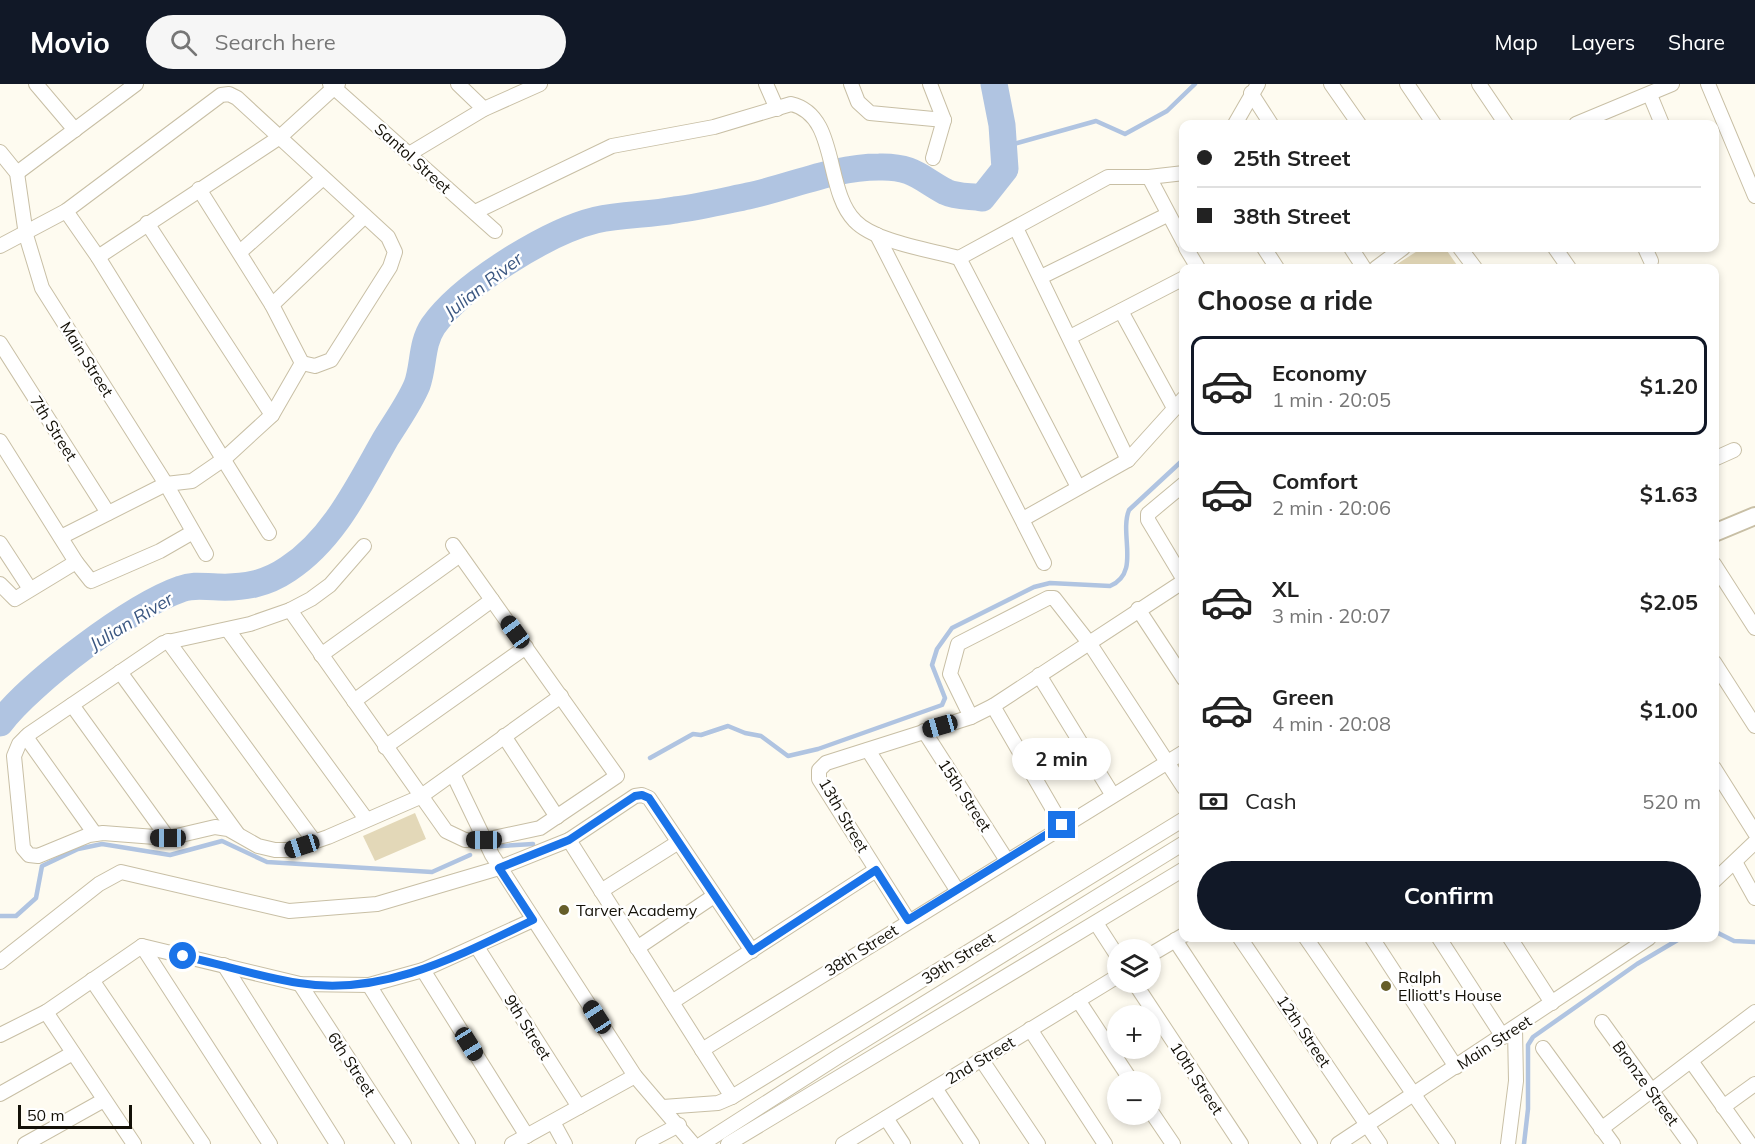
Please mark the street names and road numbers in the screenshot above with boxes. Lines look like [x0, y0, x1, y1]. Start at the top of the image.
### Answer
street label: Santol Street [371, 119, 456, 198]
street label: Main Street [56, 318, 118, 401]
street label: 7th Street [26, 392, 82, 465]
street label: 15th Street [934, 755, 996, 835]
street label: 13th Street [815, 774, 874, 856]
street label: 38th Street [821, 919, 902, 980]
street label: 39th Street [918, 927, 999, 988]
street label: 9th Street [500, 991, 556, 1064]
street label: 12th Street [1273, 991, 1336, 1071]
street label: Main Street [1453, 1010, 1535, 1074]
street label: 6th Street [324, 1028, 380, 1100]
street label: 2nd Street [942, 1031, 1018, 1088]
street label: Bronze Street [1608, 1037, 1684, 1130]
street label: 10th Street [1166, 1038, 1228, 1118]

